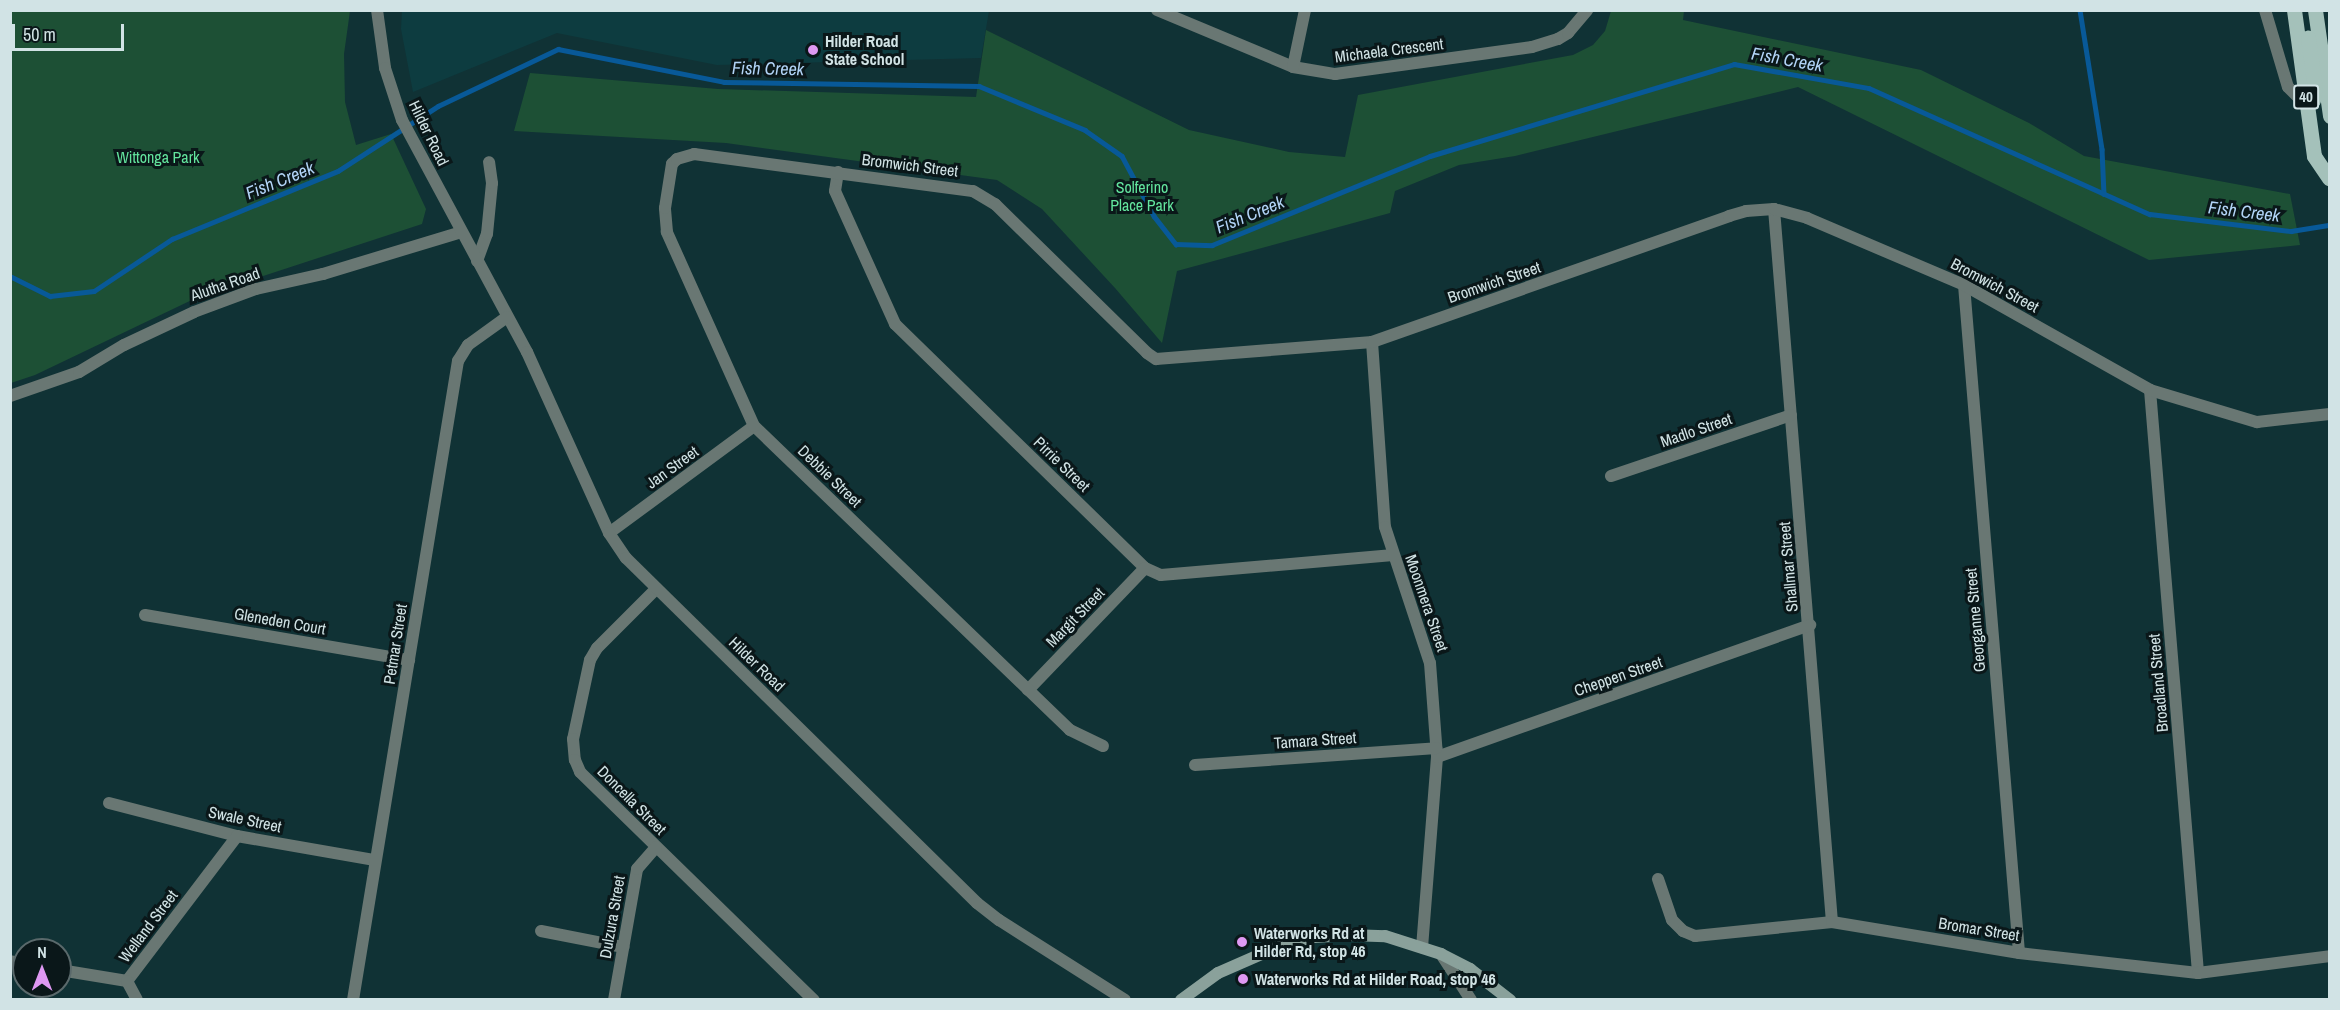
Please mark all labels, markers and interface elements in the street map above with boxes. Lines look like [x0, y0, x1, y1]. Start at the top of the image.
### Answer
scale bar [15, 12, 128, 50]
text: 50 m [23, 22, 56, 47]
place label: Hilder Road State School [825, 31, 904, 69]
street label: Michaela Crescent [1334, 34, 1444, 66]
marker: Hilder Road State School [806, 43, 820, 57]
water label: Fish Creek [1750, 43, 1824, 77]
water label: Fish Creek [732, 58, 804, 80]
road number: 40 [2292, 85, 2320, 109]
street label: Hilder Road [405, 97, 453, 169]
park label: Wittonga Park [116, 147, 200, 167]
street label: Bromwich Street [861, 150, 959, 180]
water label: Fish Creek [242, 157, 318, 205]
park label: Solferino Place Park [1110, 177, 1174, 215]
water label: Fish Creek [1212, 191, 1288, 239]
water label: Fish Creek [2207, 197, 2281, 227]
street label: Bromwich Street [1948, 254, 2042, 316]
street label: Bromwich Street [1445, 257, 1543, 307]
street label: Alutha Road [188, 263, 262, 305]
street label: Madlo Street [1658, 409, 1734, 451]
street label: Pirrie Street [1030, 433, 1094, 495]
street label: Debbie Street [794, 441, 866, 511]
street label: Jan Street [642, 442, 702, 492]
street label: Shallmar Street [1774, 521, 1802, 613]
street label: Moonmera Street [1401, 552, 1453, 654]
street label: Georganne Street [1961, 567, 1989, 673]
street label: Margit Street [1042, 583, 1108, 651]
street label: Petmar Street [379, 603, 411, 685]
street label: Gleneden Court [233, 604, 327, 638]
street label: Hilder Road [725, 633, 789, 695]
street label: Broadland Street [2144, 633, 2172, 733]
street label: Cheppen Street [1571, 652, 1665, 700]
street label: Tamara Street [1273, 728, 1357, 752]
street label: Doncella Street [593, 761, 671, 839]
street label: Swale Street [207, 802, 283, 836]
street label: Dulzura Street [595, 874, 629, 960]
street label: Welland Street [115, 886, 181, 966]
street label: Bromar Street [1937, 913, 2021, 945]
place label: Waterworks Rd at Hilder Rd, stop 46 [1254, 923, 1366, 961]
marker: Waterworks Rd at Hilder Rd, stop 46 [1235, 935, 1249, 949]
north arrow [12, 938, 72, 998]
text: N [37, 941, 47, 963]
place label: Waterworks Rd at Hilder Road, stop 46 [1255, 969, 1496, 989]
marker: Waterworks Rd at Hilder Road, stop 46 [1236, 972, 1250, 986]

